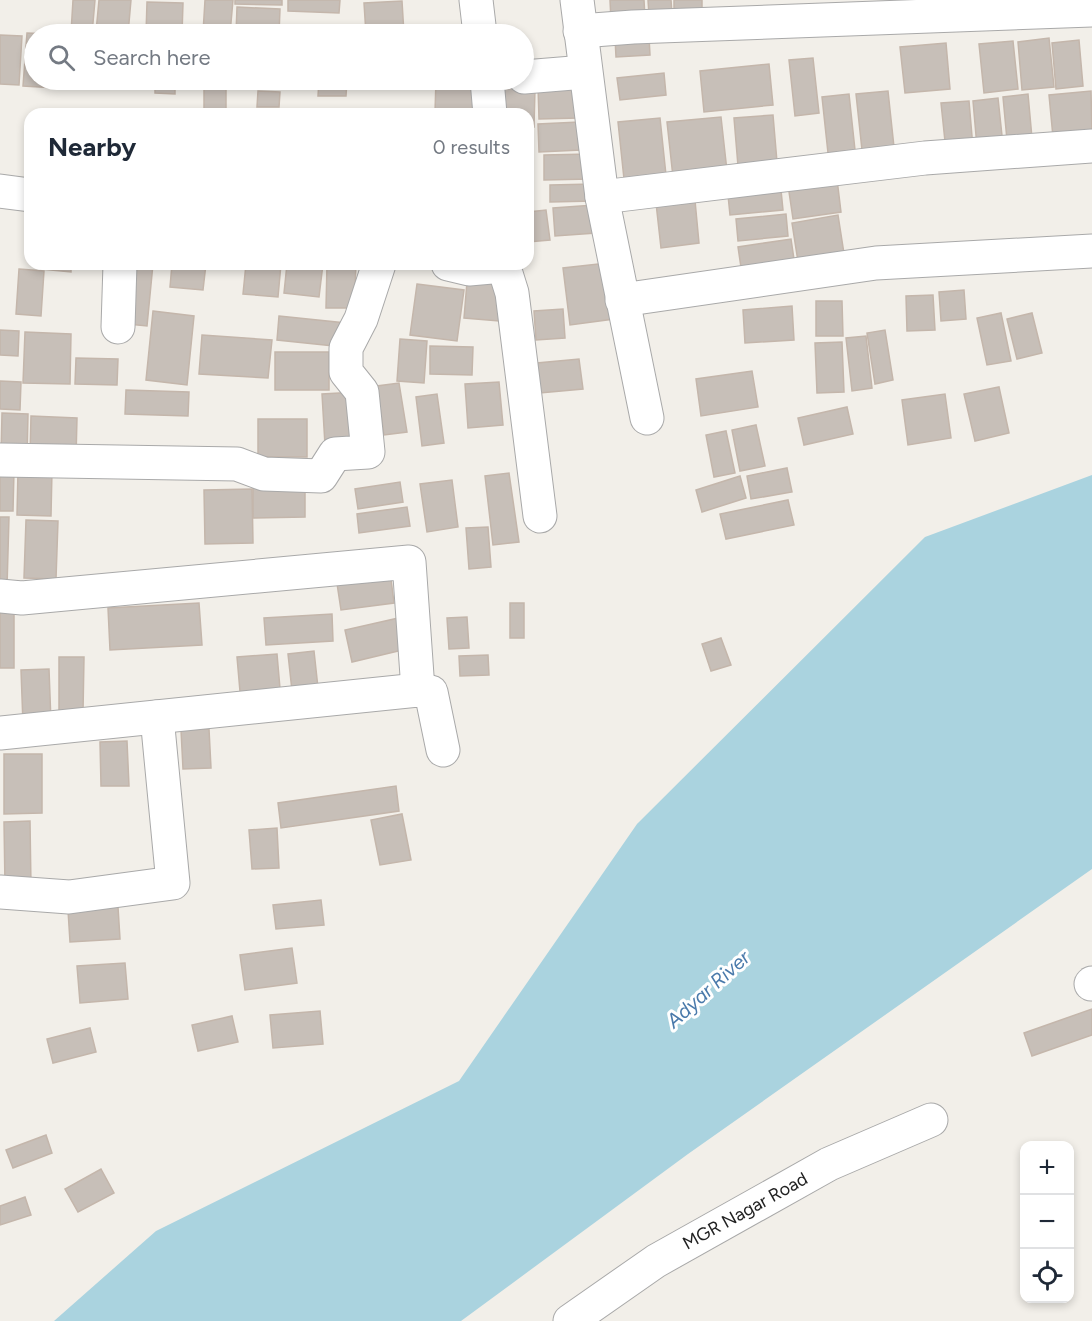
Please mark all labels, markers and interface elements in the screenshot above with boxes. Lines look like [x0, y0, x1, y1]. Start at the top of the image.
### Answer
search box [24, 24, 534, 90]
icon: search [45, 41, 78, 74]
text: Search here [93, 44, 211, 71]
text: Nearby [48, 131, 136, 163]
text: 0 results [433, 135, 510, 159]
water label: Adyar River [661, 944, 756, 1033]
map controls [1020, 1141, 1074, 1303]
button: + [1020, 1141, 1074, 1195]
street label: MGR Nagar Road [679, 1168, 811, 1254]
button: − [1020, 1195, 1074, 1249]
button: locate [1020, 1249, 1074, 1303]

